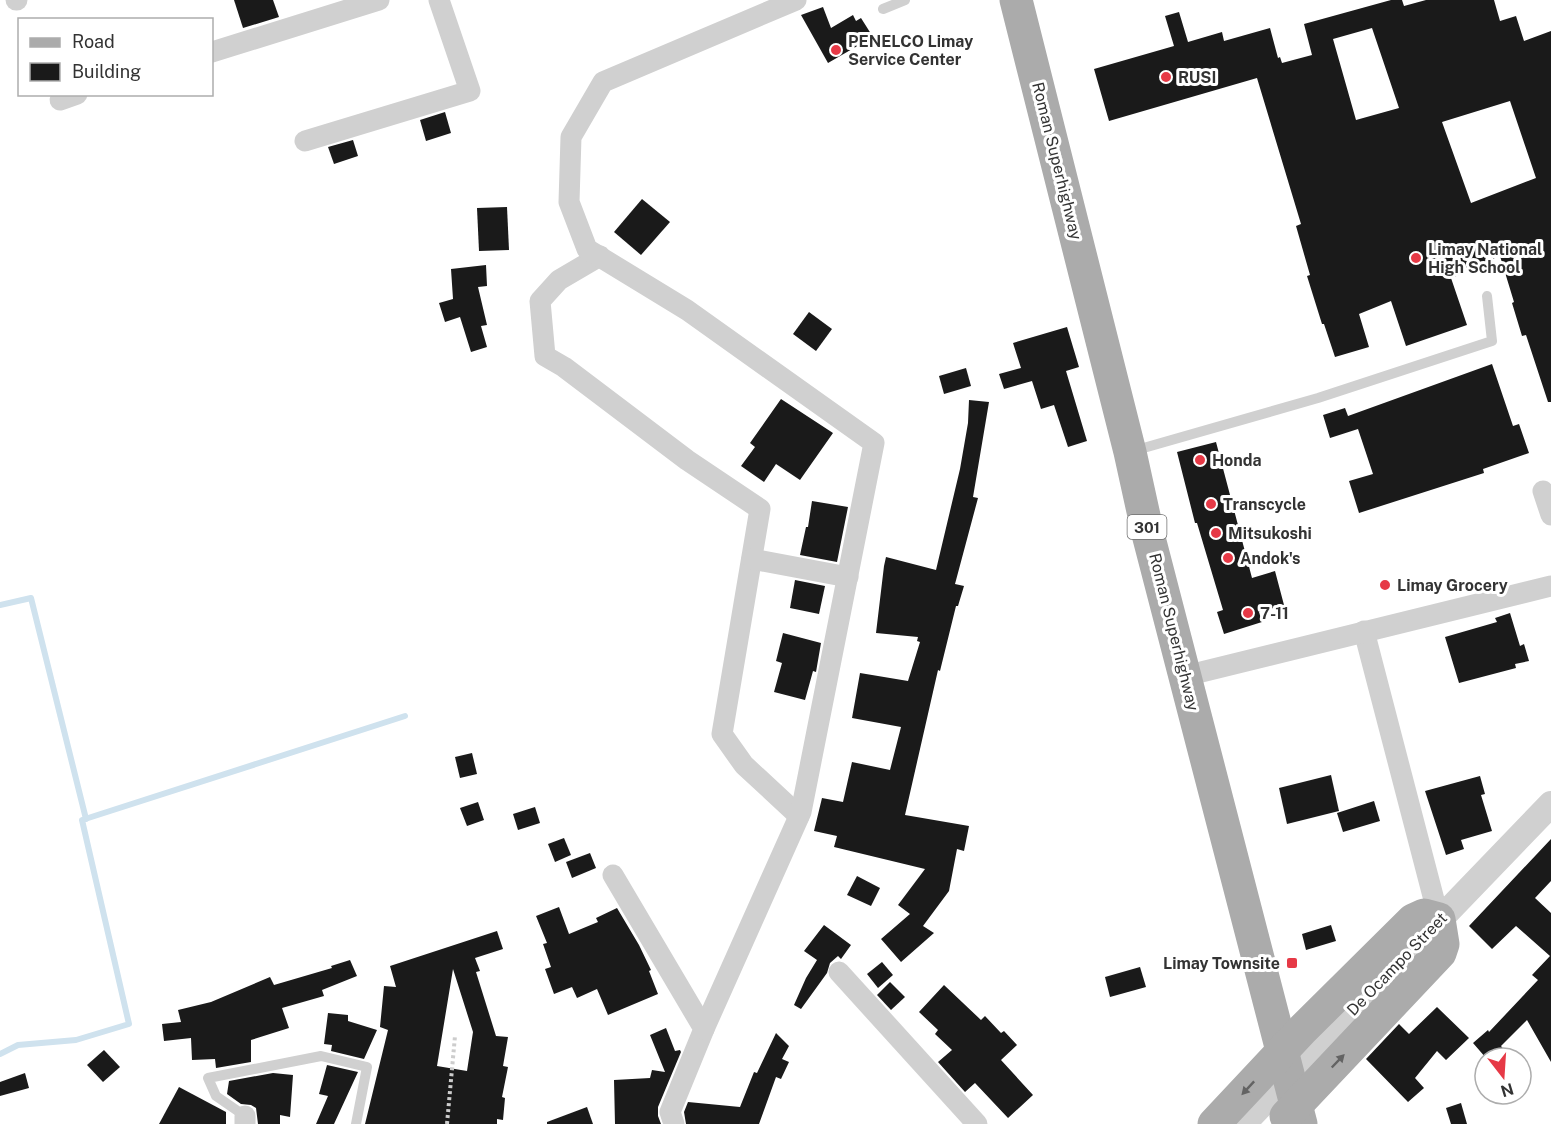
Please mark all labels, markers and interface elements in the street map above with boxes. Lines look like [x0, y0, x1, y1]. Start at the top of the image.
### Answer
legend [18, 18, 213, 96]
text: Road [72, 31, 115, 52]
place label: PENELCO Limay Service Center [848, 32, 973, 69]
marker: PENELCO Limay Service Center [829, 43, 843, 57]
text: Building [72, 61, 141, 82]
place label: RUSI [1178, 68, 1216, 87]
marker: RUSI [1159, 70, 1173, 84]
street label: Roman Superhighway [1028, 80, 1086, 242]
place label: Limay National High School [1428, 240, 1542, 277]
marker: Limay National High School [1409, 251, 1423, 265]
place label: Honda [1212, 451, 1262, 470]
marker: Honda [1193, 453, 1207, 467]
place label: Transcycle [1223, 495, 1306, 514]
marker: Transcycle [1204, 497, 1218, 511]
road number: 301 [1128, 515, 1166, 539]
place label: Mitsukoshi [1228, 524, 1312, 543]
marker: Mitsukoshi [1209, 526, 1223, 540]
place label: Andok's [1240, 549, 1300, 568]
street label: Roman Superhighway [1145, 551, 1203, 713]
marker: Andok's [1221, 551, 1235, 565]
place label: Limay Grocery [1397, 576, 1508, 595]
marker: Limay Grocery [1378, 578, 1392, 592]
place label: 7-11 [1260, 604, 1289, 623]
marker: 7-11 [1241, 606, 1255, 620]
street label: De Ocampo Street [1343, 909, 1451, 1019]
place label: Limay Townsite [1163, 954, 1280, 973]
marker: Limay Townsite [1285, 956, 1299, 970]
north arrow [1473, 1046, 1533, 1106]
one-way arrow [1330, 1054, 1344, 1068]
text: N [1498, 1079, 1516, 1101]
one-way arrow [1242, 1080, 1255, 1095]

